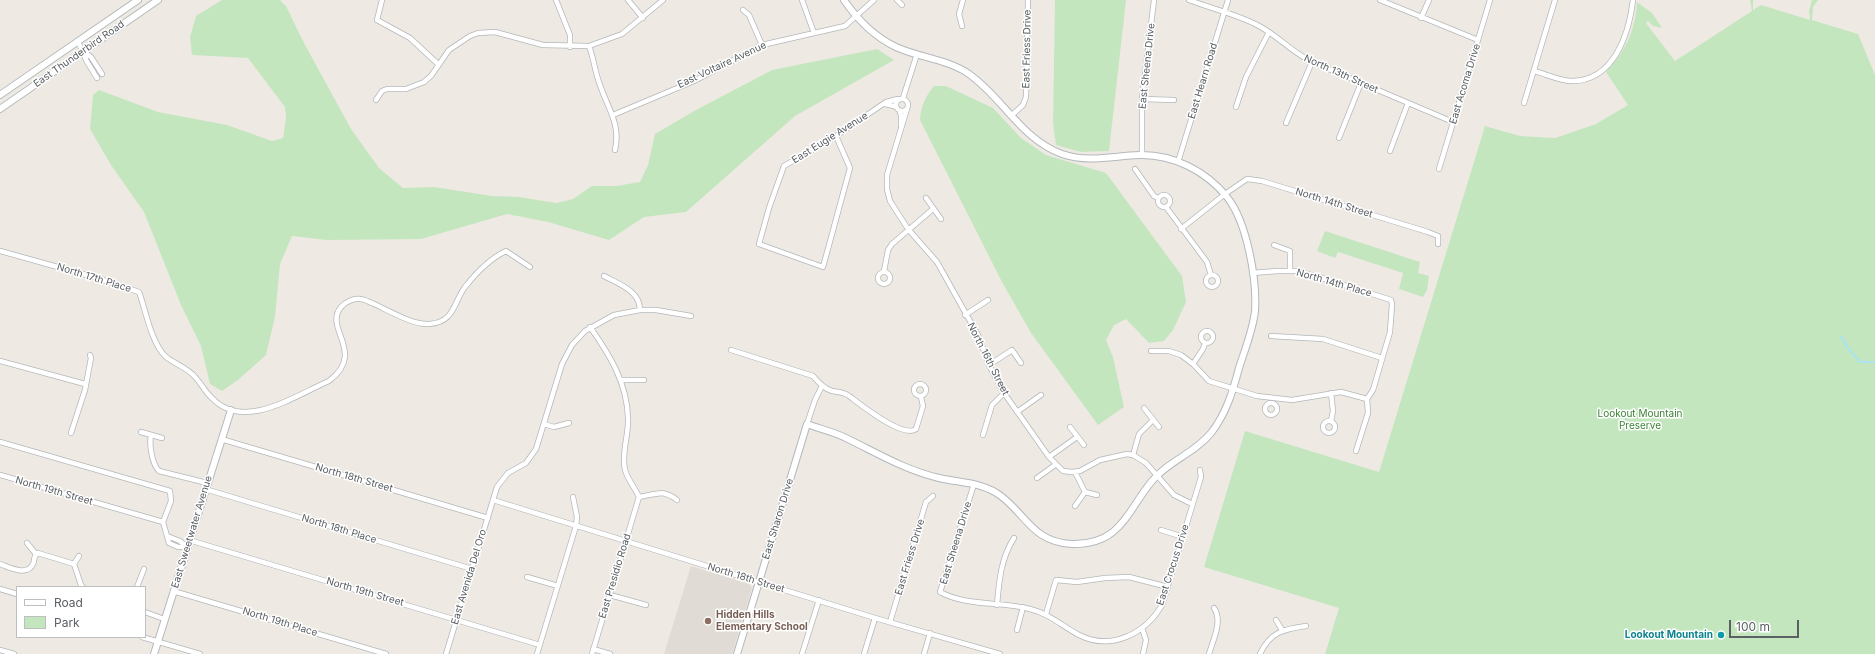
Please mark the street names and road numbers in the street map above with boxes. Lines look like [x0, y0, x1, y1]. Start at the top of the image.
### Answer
street label: East Friess Drive [1020, 9, 1034, 89]
street label: East Thunderbird Road [31, 18, 127, 90]
street label: East Sheena Drive [1137, 23, 1157, 109]
street label: East Voltaire Avenue [676, 39, 768, 91]
street label: East Hearn Road [1186, 42, 1220, 120]
street label: East Acoma Drive [1447, 42, 1483, 126]
street label: North 13th Street [1302, 52, 1380, 96]
street label: East Eugie Avenue [790, 110, 870, 166]
street label: North 14th Street [1294, 186, 1374, 220]
street label: North 17th Place [55, 261, 133, 295]
street label: North 14th Place [1295, 266, 1373, 300]
street label: North 16th Street [965, 321, 1011, 397]
street label: North 18th Street [314, 461, 394, 495]
street label: North 19th Street [14, 474, 94, 508]
street label: East Sweetwater Avenue [169, 474, 215, 590]
street label: East Sharon Drive [760, 477, 796, 561]
street label: East Sheena Drive [938, 500, 974, 586]
street label: North 18th Place [300, 512, 378, 546]
street label: East Friess Drive [893, 517, 927, 597]
street label: East Crocus Drive [1154, 523, 1192, 607]
street label: East Avenida Del Oro [449, 528, 489, 626]
street label: East Presidio Road [596, 532, 634, 620]
street label: North 18th Street [706, 561, 786, 595]
street label: North 19th Street [325, 575, 405, 609]
street label: North 19th Place [241, 605, 319, 639]

